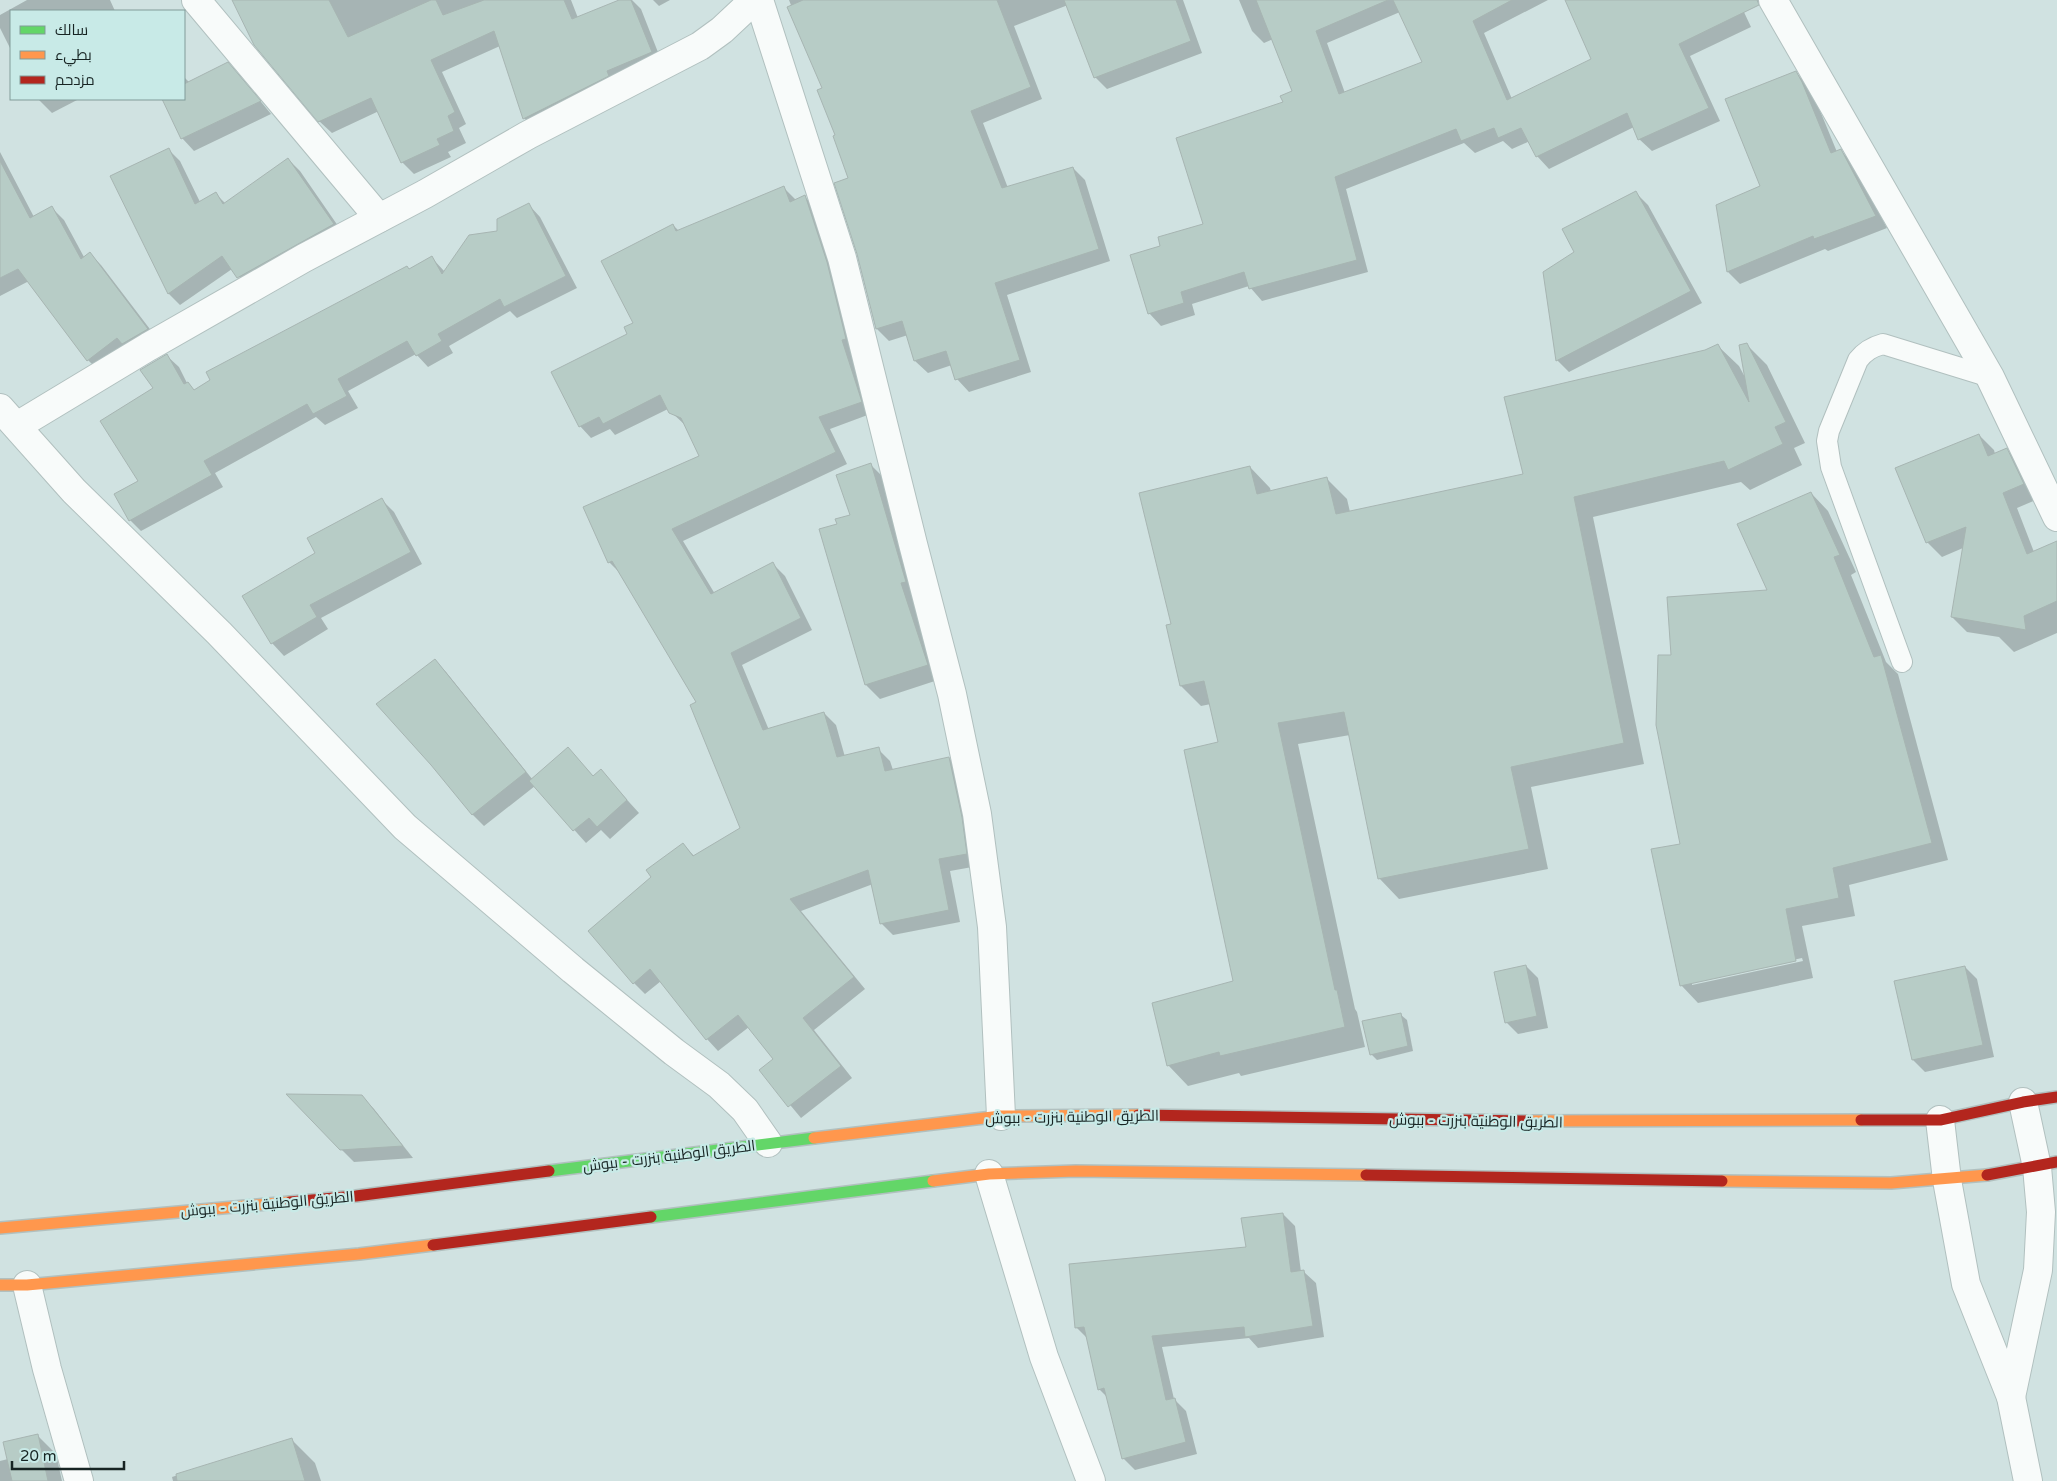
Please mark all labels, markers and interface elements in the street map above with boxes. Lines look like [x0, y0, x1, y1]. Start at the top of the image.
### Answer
legend [10, 10, 185, 100]
text: سالك [55, 21, 88, 39]
text: بطيء [55, 46, 92, 67]
text: مزدحم [55, 71, 95, 90]
street label: الطريق الوطنية بنزرت - ببوش [985, 1106, 1159, 1129]
street label: الطريق الوطنية بنزرت - ببوش [1389, 1110, 1563, 1133]
street label: الطريق الوطنية بنزرت - ببوش [582, 1136, 756, 1177]
street label: الطريق الوطنية بنزرت - ببوش [180, 1187, 354, 1222]
scale bar [12, 1438, 125, 1470]
text: 20 m [20, 1447, 57, 1465]

